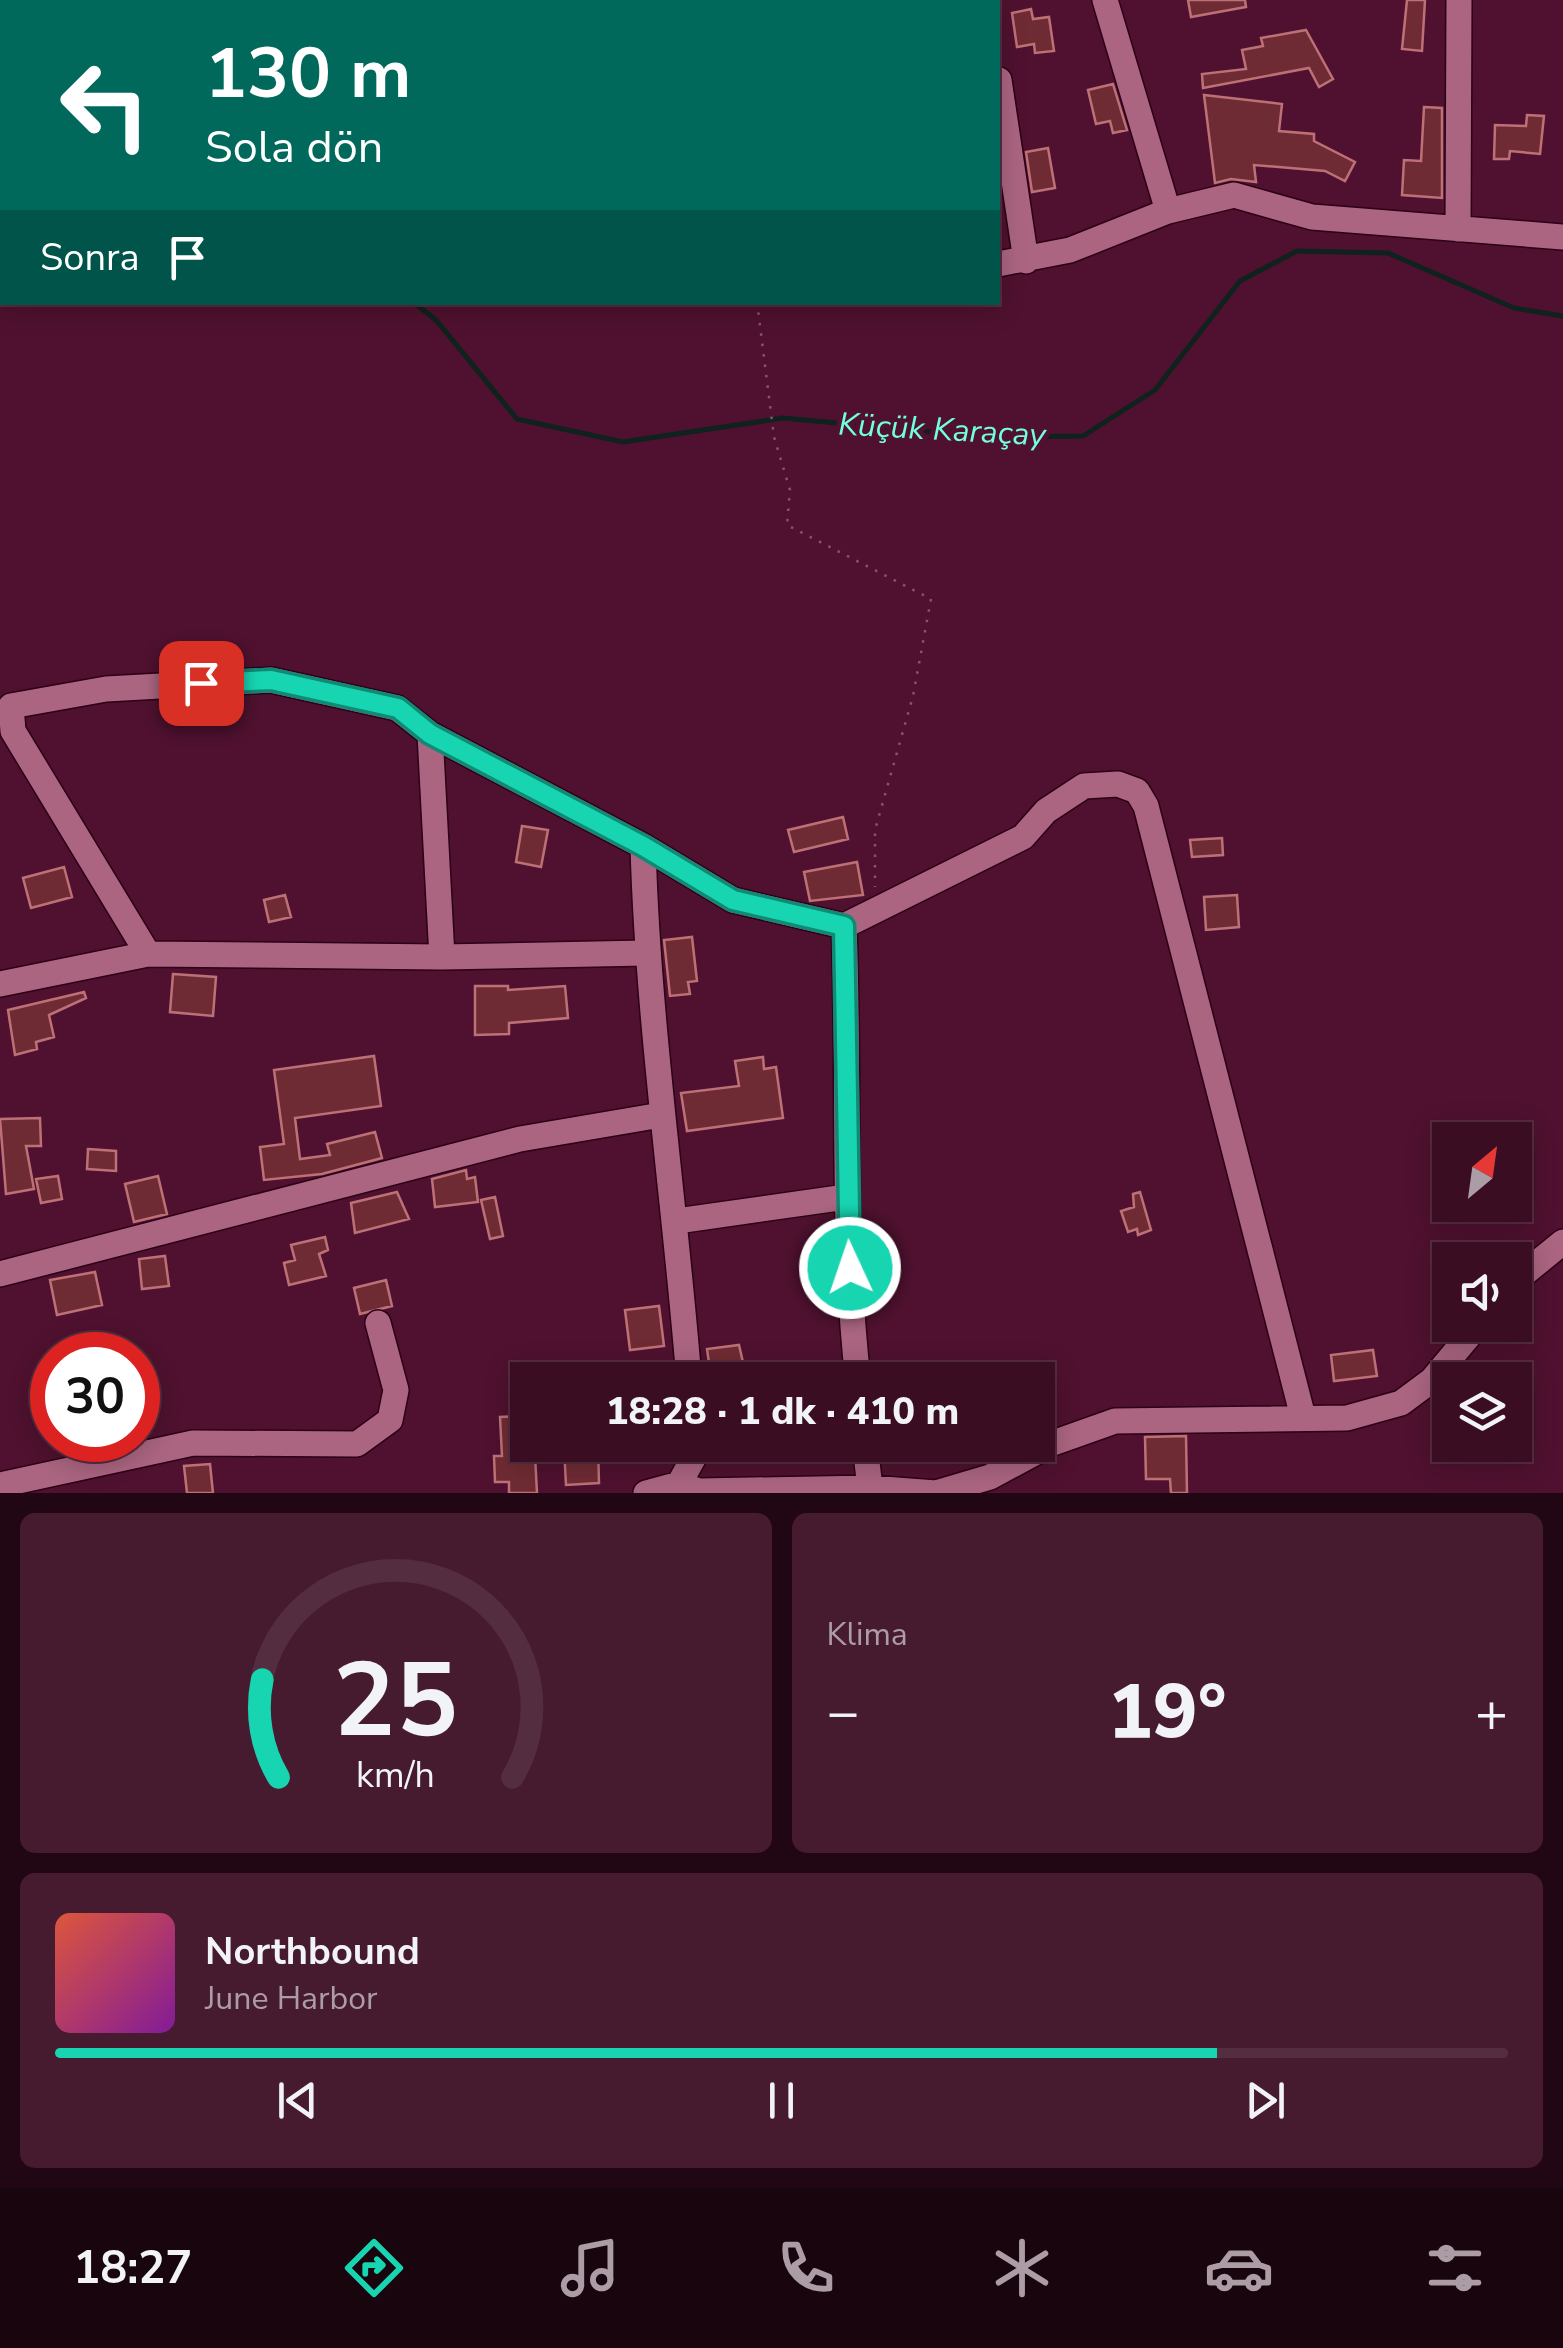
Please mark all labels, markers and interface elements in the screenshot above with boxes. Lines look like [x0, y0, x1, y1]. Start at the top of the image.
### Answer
text: 130 m [205, 26, 411, 122]
icon: left [40, 40, 170, 170]
text: Sola dön [205, 117, 383, 178]
icon: arrive [160, 230, 215, 285]
text: Sonra [40, 232, 140, 283]
water label: Küçük Karaçay [837, 403, 1048, 456]
pin [159, 641, 244, 726]
icon: arrive [174, 656, 229, 711]
north arrow [1432, 1122, 1532, 1222]
map controls [1432, 1122, 1532, 1462]
position arrow [798, 1216, 902, 1320]
button: sound [1432, 1242, 1532, 1342]
speed limit sign: 30 [30, 1332, 160, 1462]
button: layers [1432, 1362, 1532, 1462]
text: 18:28 · 1 dk · 410 m [606, 1386, 959, 1437]
text: Klima [827, 1613, 908, 1656]
text: 25 [333, 1630, 458, 1772]
text: 19° [1108, 1661, 1227, 1763]
text: − [827, 1675, 860, 1750]
text: + [1475, 1675, 1508, 1750]
text: km/h [356, 1751, 435, 1800]
text: Northbound [205, 1926, 420, 1977]
text: June Harbor [205, 1977, 377, 2020]
icon: previous [270, 2073, 325, 2128]
icon: pause [754, 2073, 809, 2128]
icon: next [1238, 2073, 1293, 2128]
icon: directions [339, 2233, 409, 2303]
icon: music [555, 2233, 625, 2303]
icon: phone [771, 2233, 841, 2303]
icon: climate [987, 2233, 1057, 2303]
icon: car [1204, 2233, 1274, 2303]
icon: filters [1420, 2233, 1490, 2303]
text: 18:27 [73, 2238, 192, 2299]

